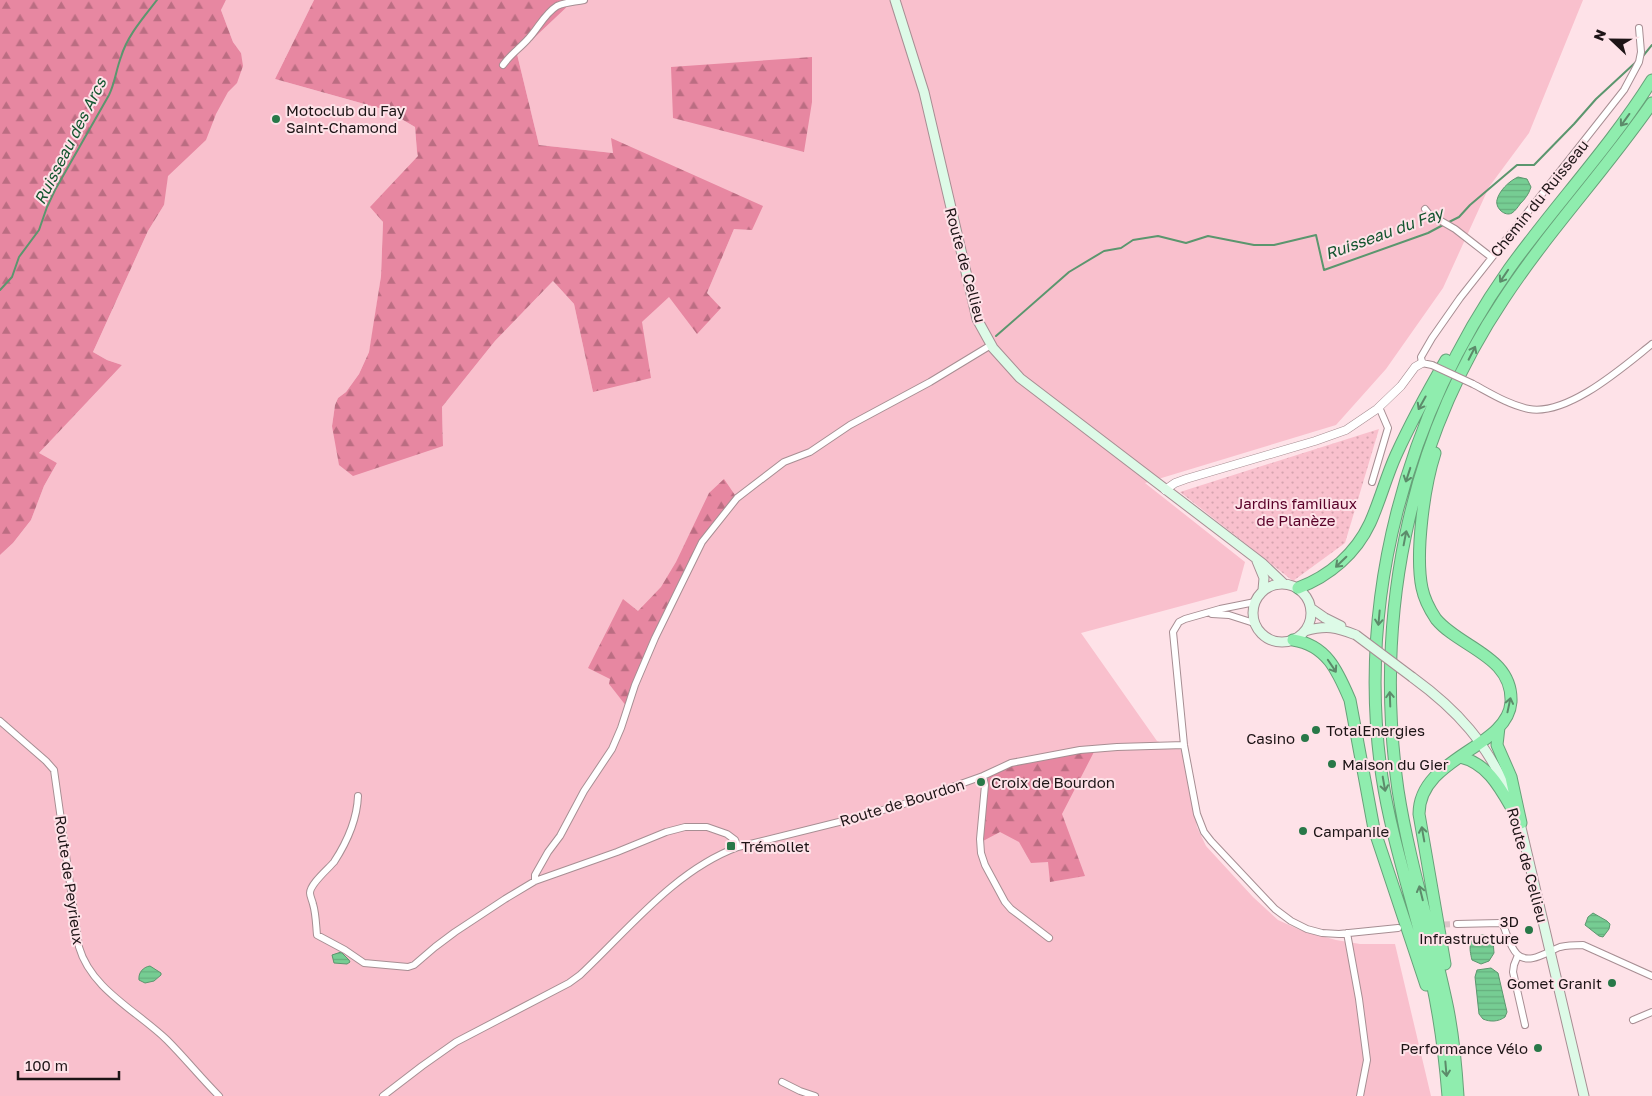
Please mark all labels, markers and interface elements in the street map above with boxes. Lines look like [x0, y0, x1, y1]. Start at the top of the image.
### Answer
north arrow [1587, 15, 1637, 65]
text: N [1590, 27, 1609, 43]
water label: Ruisseau des Arcs [30, 73, 111, 208]
place label: Motoclub du Fay Saint-Chamond [286, 101, 406, 136]
marker: Motoclub du Fay Saint-Chamond [270, 113, 282, 125]
one-way arrow [1620, 113, 1630, 127]
street label: Chemin du Ruisseau [1486, 136, 1592, 260]
water label: Ruisseau du Fay [1322, 202, 1448, 264]
street label: Route de Cellieu [942, 205, 990, 325]
one-way arrow [1499, 269, 1509, 283]
one-way arrow [1467, 345, 1477, 360]
one-way arrow [1416, 395, 1426, 409]
one-way arrow [1403, 467, 1412, 482]
park label: Jardins familiaux de Planèze [1235, 494, 1357, 529]
one-way arrow [1401, 530, 1410, 546]
one-way arrow [1335, 556, 1347, 568]
one-way arrow [1375, 610, 1384, 626]
one-way arrow [1327, 659, 1337, 673]
one-way arrow [1385, 691, 1395, 708]
one-way arrow [1504, 698, 1514, 714]
place label: TotalEnergies [1326, 721, 1425, 739]
marker: TotalEnergies [1310, 724, 1322, 736]
place label: Casino [1246, 729, 1295, 747]
marker: Casino [1299, 732, 1311, 744]
place label: Maison du Gier [1342, 755, 1449, 773]
marker: Maison du Gier [1326, 758, 1338, 770]
place label: Croix de Bourdon [991, 773, 1115, 791]
street label: Route de Bourdon [837, 774, 967, 830]
marker: Croix de Bourdon [975, 776, 987, 788]
one-way arrow [1379, 776, 1389, 792]
street label: Route de Cellieu [1504, 805, 1552, 925]
street label: Route de Peyrieux [52, 814, 88, 946]
place label: Campanile [1313, 822, 1390, 840]
marker: Campanile [1297, 825, 1309, 837]
one-way arrow [1417, 826, 1427, 842]
place label: Trémollet [741, 837, 810, 855]
marker: Trémollet [725, 840, 737, 852]
one-way arrow [1416, 886, 1425, 902]
place label: 3D Infrastructure [1419, 912, 1519, 947]
marker: 3D Infrastructure [1523, 924, 1535, 936]
place label: Gomet Granit [1507, 974, 1602, 992]
marker: Gomet Granit [1606, 977, 1618, 989]
place label: Performance Vélo [1400, 1039, 1528, 1057]
marker: Performance Vélo [1532, 1042, 1544, 1054]
scale bar [18, 1048, 119, 1080]
text: 100 m [25, 1056, 68, 1074]
one-way arrow [1441, 1061, 1451, 1077]

